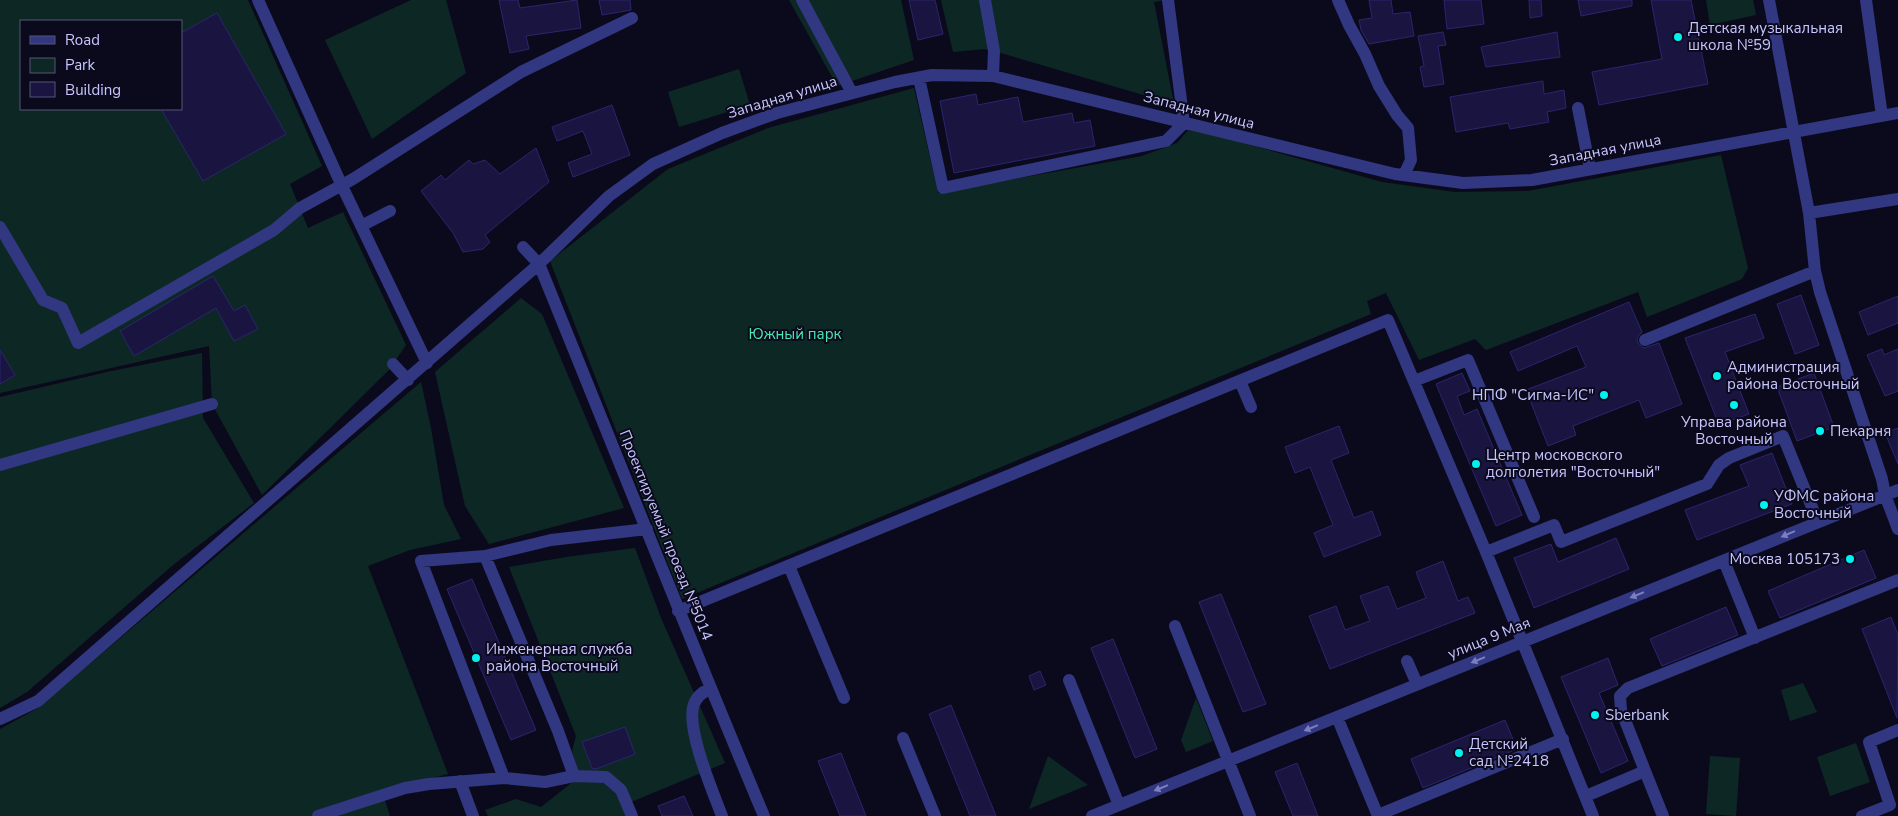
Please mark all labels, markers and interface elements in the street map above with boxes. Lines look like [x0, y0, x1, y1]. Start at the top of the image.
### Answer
place label: Детская музыкальная школа №59 [1688, 18, 1843, 55]
legend [20, 20, 182, 110]
text: Road [65, 30, 100, 50]
marker: Детская музыкальная школа №59 [1672, 31, 1684, 43]
text: Park [65, 55, 95, 75]
street label: Западная улица [725, 71, 839, 123]
text: Building [65, 80, 121, 100]
street label: Западная улица [1141, 86, 1257, 134]
street label: Западная улица [1547, 129, 1663, 171]
park label: Южный парк [749, 324, 842, 344]
place label: Администрация района Восточный [1727, 357, 1860, 394]
marker: Администрация района Восточный [1711, 370, 1723, 382]
place label: НПФ "Сигма-ИС" [1472, 385, 1594, 405]
marker: НПФ "Сигма-ИС" [1598, 389, 1610, 401]
marker: Управа района Восточный [1728, 399, 1740, 411]
place label: Управа района Восточный [1680, 412, 1787, 449]
place label: Пекарня [1830, 421, 1891, 441]
marker: Пекарня [1814, 425, 1826, 437]
street label: Проектируемый проезд №5014 [615, 427, 717, 643]
place label: Центр московского долголетия "Восточный" [1486, 445, 1660, 482]
marker: Центр московского долголетия "Восточный" [1470, 458, 1482, 470]
place label: УФМС района Восточный [1773, 486, 1874, 523]
marker: УФМС района Восточный [1758, 499, 1770, 511]
one-way arrow [1781, 531, 1795, 539]
place label: Москва 105173 [1730, 549, 1840, 569]
marker: Москва 105173 [1844, 553, 1856, 565]
one-way arrow [1630, 592, 1644, 600]
street label: улица 9 Мая [1445, 612, 1533, 664]
place label: Инженерная служба района Восточный [486, 639, 632, 676]
marker: Инженерная служба района Восточный [470, 652, 482, 664]
one-way arrow [1471, 656, 1485, 664]
place label: Sberbank [1605, 705, 1670, 725]
marker: Sberbank [1589, 709, 1601, 721]
one-way arrow [1304, 724, 1318, 732]
place label: Детский сад №2418 [1469, 734, 1549, 771]
marker: Детский сад №2418 [1453, 747, 1465, 759]
one-way arrow [1153, 785, 1168, 793]

